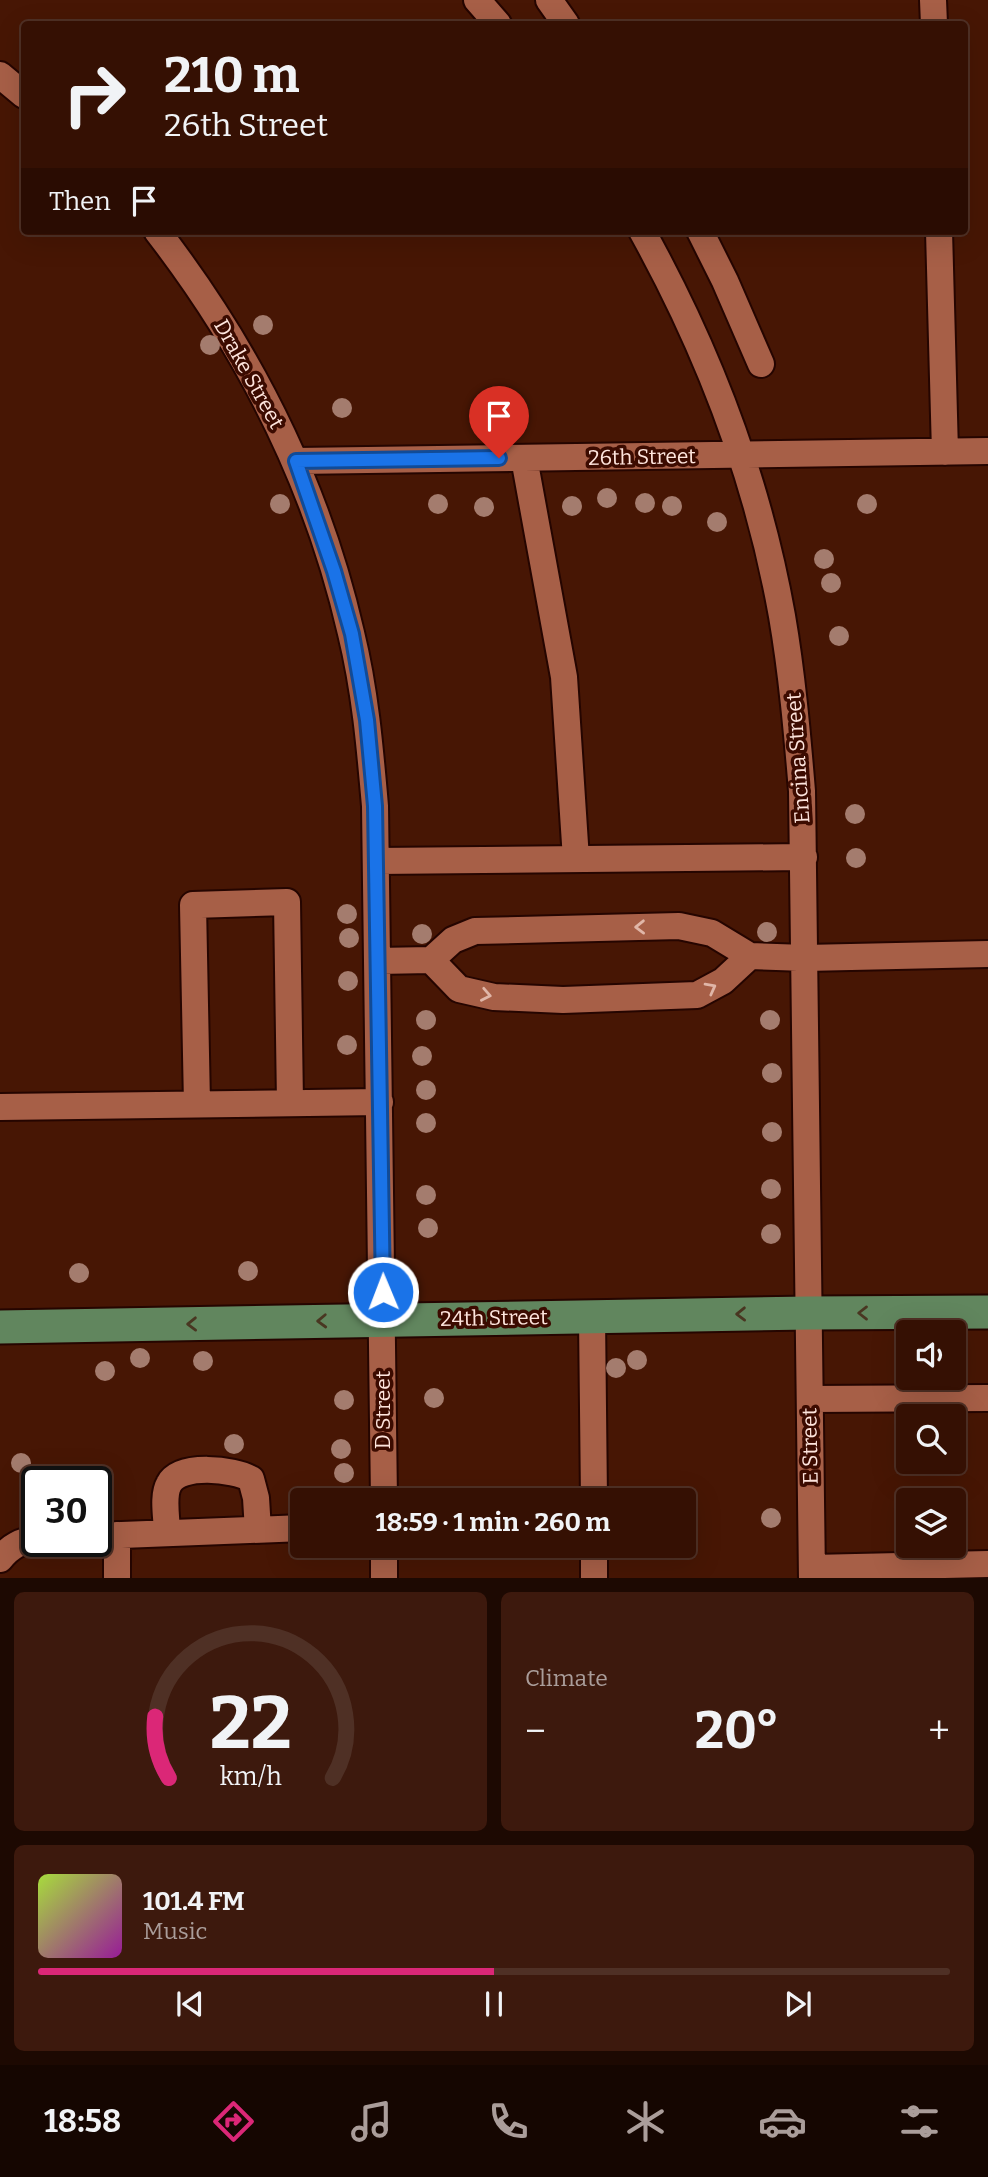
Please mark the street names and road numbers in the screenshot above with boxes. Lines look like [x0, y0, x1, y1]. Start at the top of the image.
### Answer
street label: Drake Street [208, 315, 290, 434]
street label: 26th Street [588, 443, 696, 471]
street label: Encina Street [780, 691, 816, 824]
street label: 24th Street [440, 1304, 548, 1332]
street label: D Street [370, 1370, 396, 1449]
street label: E Street [796, 1407, 824, 1484]

